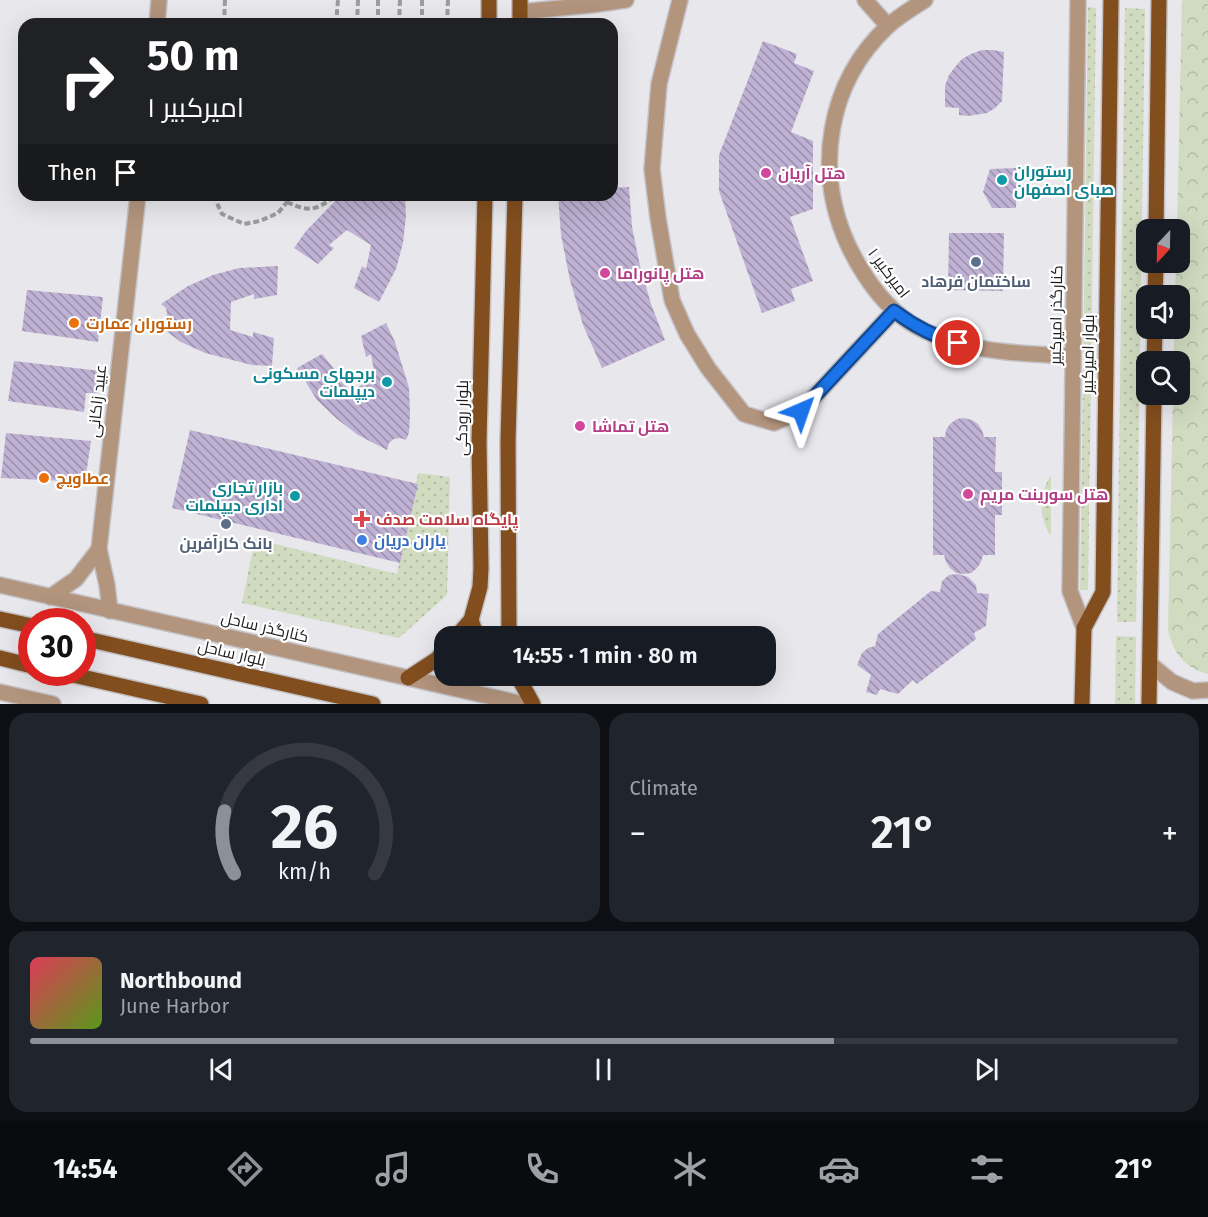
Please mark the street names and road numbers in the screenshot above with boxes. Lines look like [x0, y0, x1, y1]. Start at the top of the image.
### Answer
street label: امیرکبیر ۱ [864, 244, 914, 302]
street label: کنارگذر امیرکبیر [1046, 265, 1066, 366]
street label: بلوار امیرکبیر [1078, 314, 1098, 395]
street label: عبید زاکانی [84, 364, 111, 439]
street label: بلوار رودکی [452, 380, 473, 456]
street label: کنارگذر ساحل [219, 608, 311, 647]
street label: بلوار ساحل [196, 636, 268, 671]

